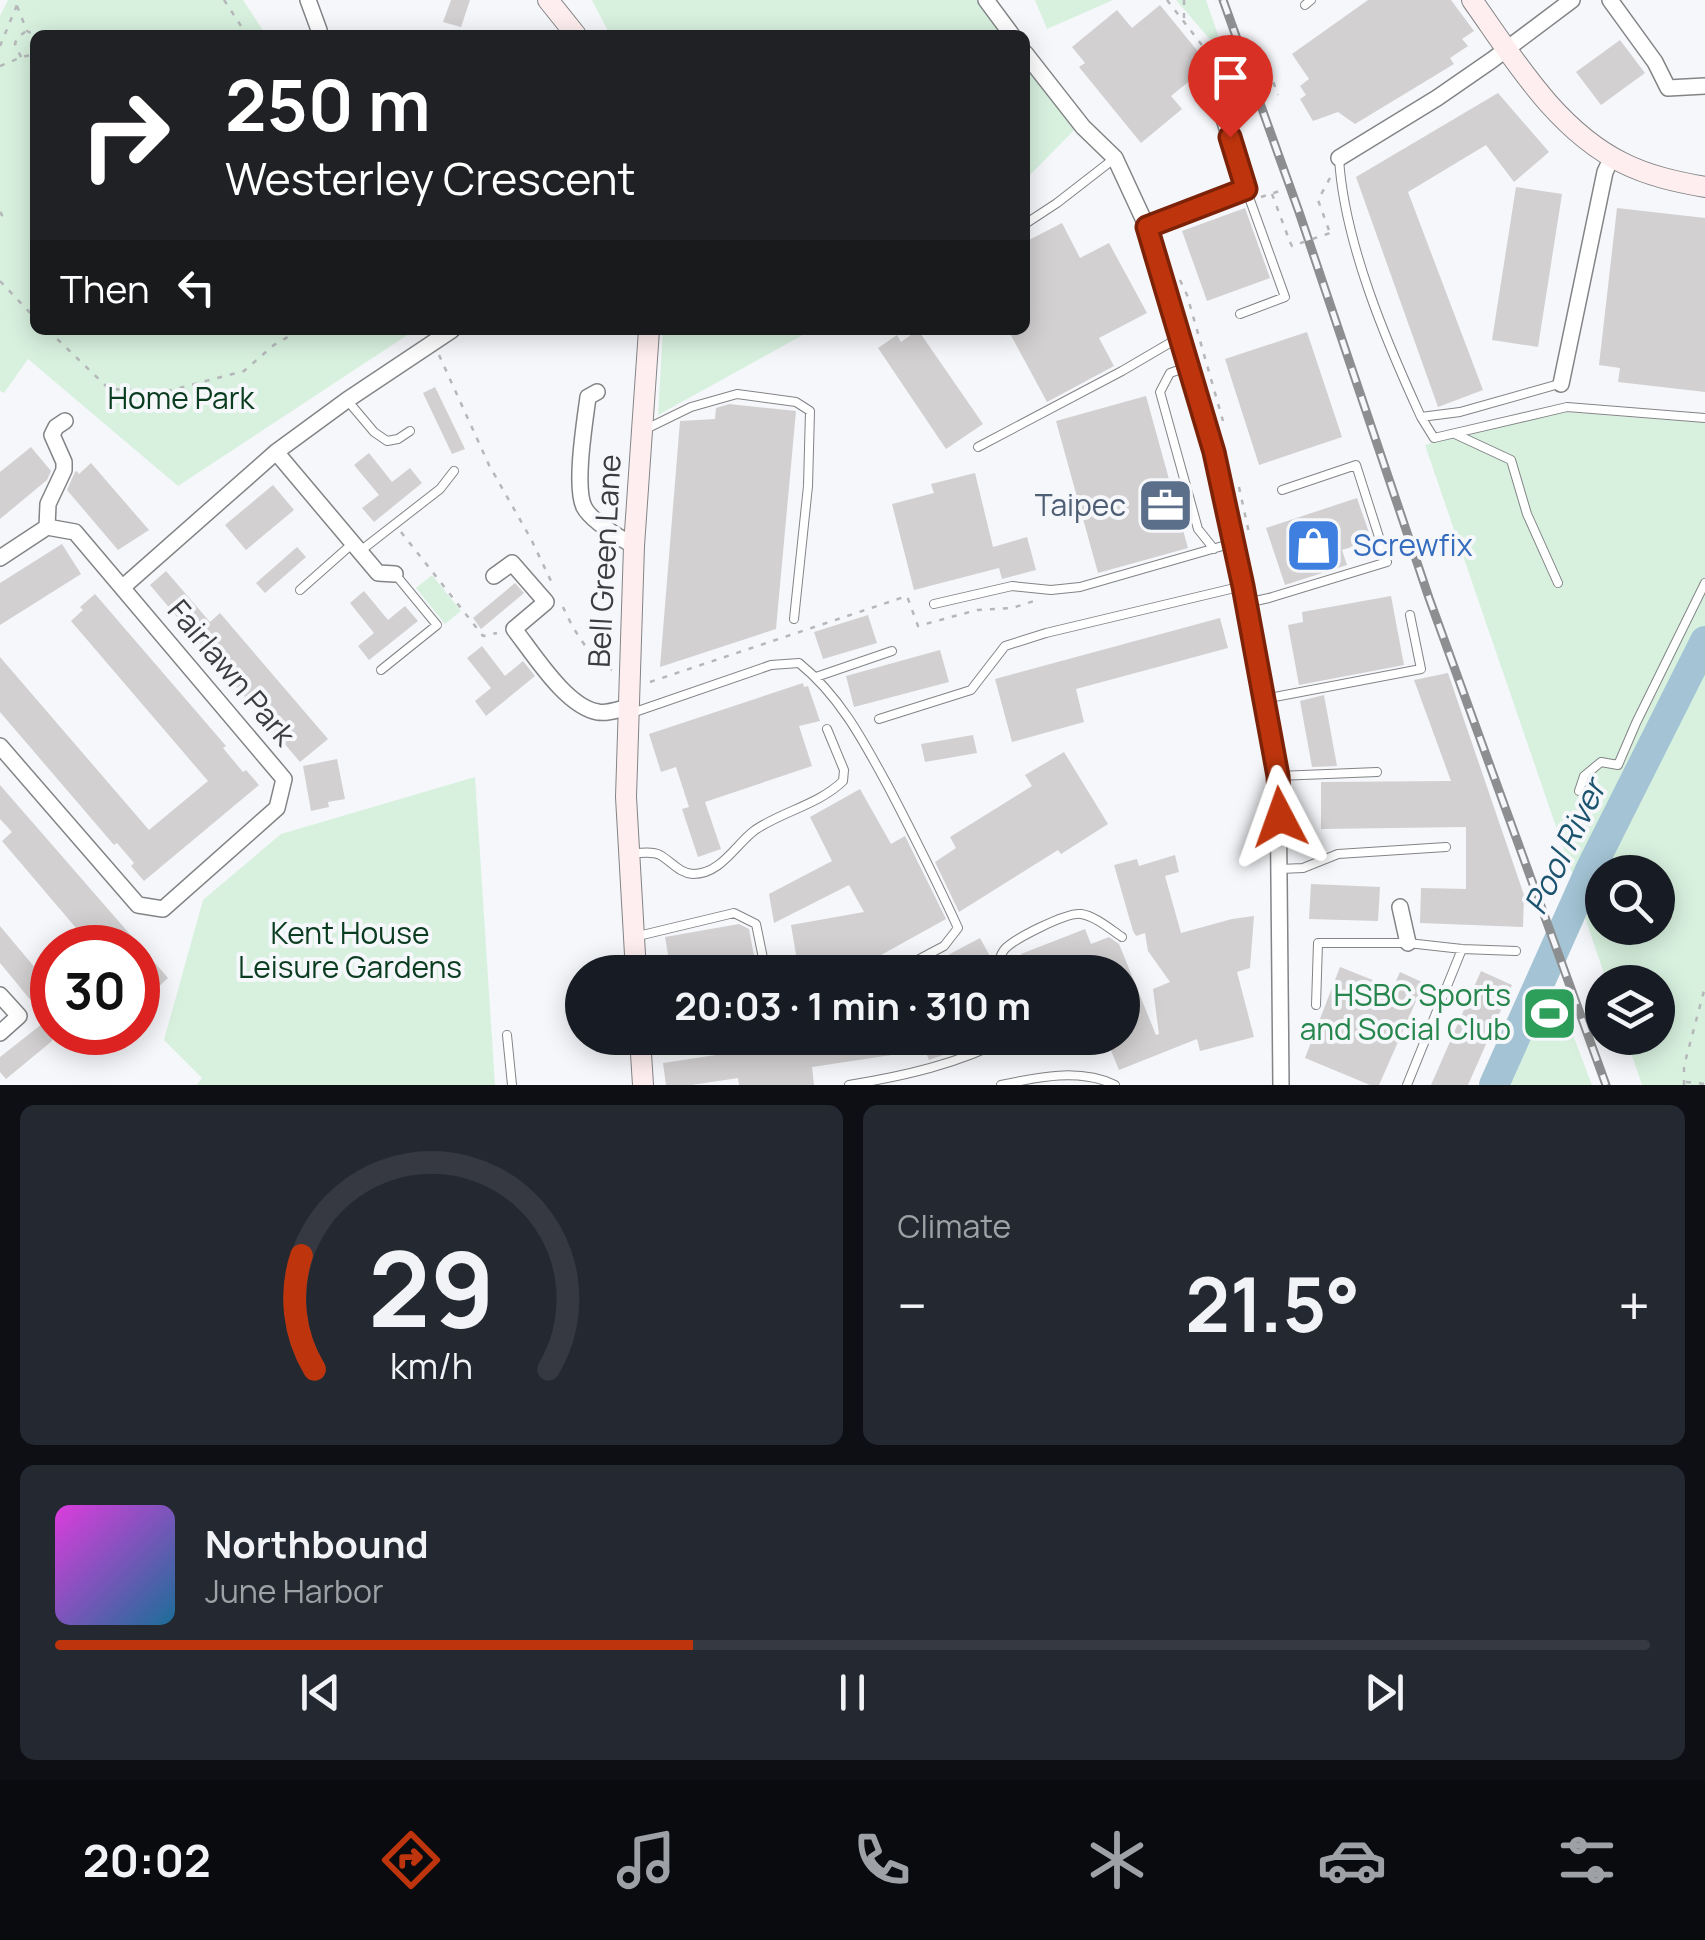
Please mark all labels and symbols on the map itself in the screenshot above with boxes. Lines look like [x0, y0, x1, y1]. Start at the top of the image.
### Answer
pin [1188, 35, 1273, 138]
park label: Home Park [108, 377, 256, 418]
street label: Bell Green Lane [577, 453, 630, 668]
office icon: Taipec [1135, 476, 1195, 536]
place label: Taipec [1035, 484, 1126, 525]
shop icon: Screwfix [1284, 516, 1344, 576]
place label: Screwfix [1353, 524, 1473, 565]
street label: Fairlawn Park [159, 590, 306, 755]
position arrow [1228, 765, 1332, 869]
water label: Pool River [1513, 768, 1617, 921]
park label: Kent House Leisure Gardens [238, 912, 462, 987]
speed limit sign: 30 [30, 925, 160, 1055]
place label: HSBC Sports and Social Club [1300, 974, 1511, 1049]
sports icon: HSBC Sports and Social Club [1520, 983, 1580, 1043]

